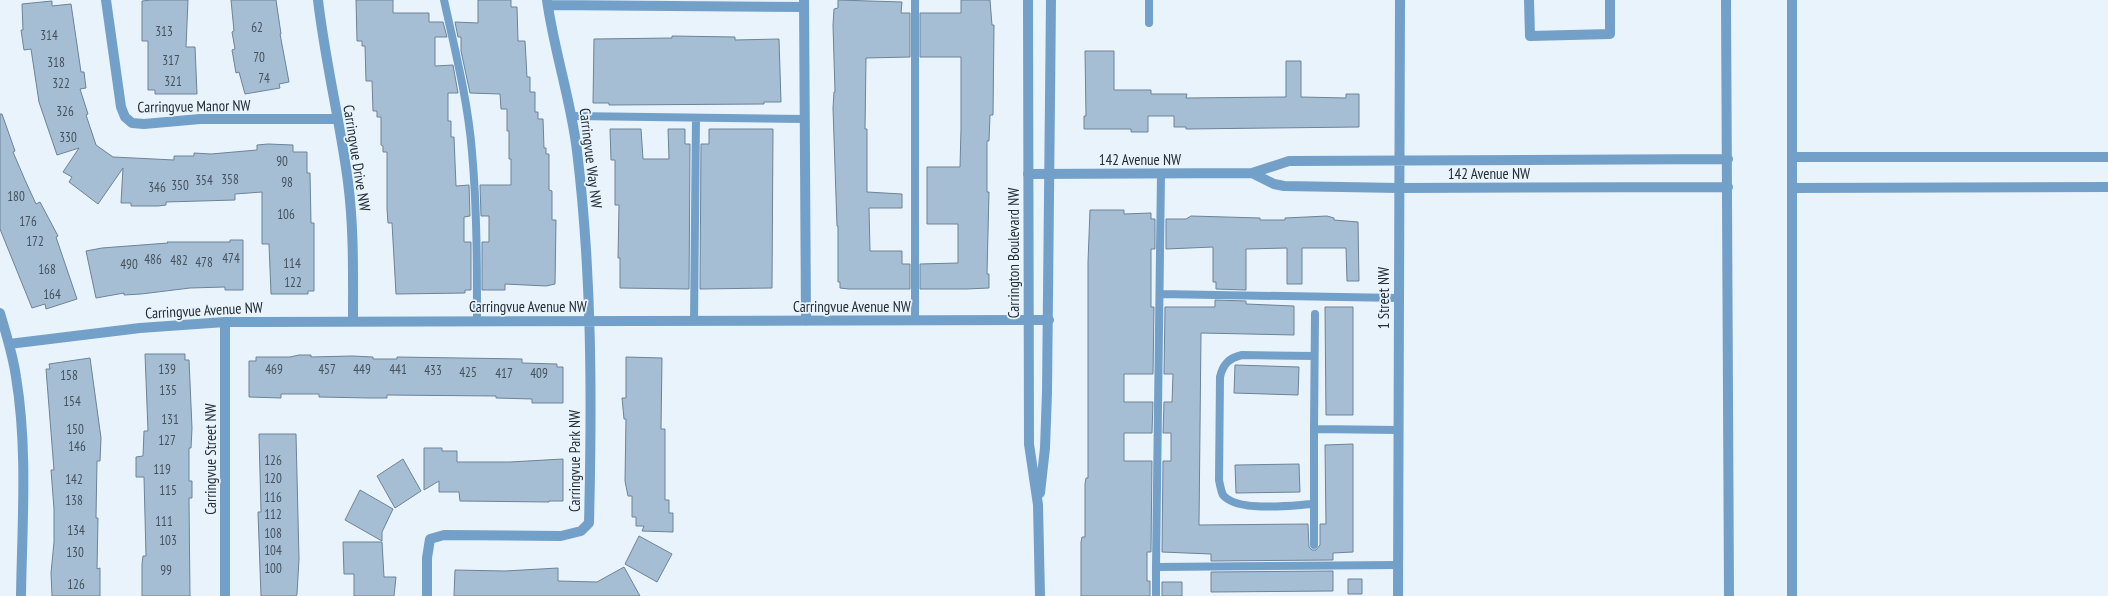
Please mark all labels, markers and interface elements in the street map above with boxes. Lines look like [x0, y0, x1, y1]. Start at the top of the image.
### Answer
house number: 62 [251, 19, 263, 36]
house number: 313 [155, 23, 173, 40]
house number: 314 [40, 27, 58, 44]
house number: 70 [253, 49, 265, 66]
house number: 317 [162, 52, 180, 69]
house number: 318 [47, 54, 65, 71]
house number: 74 [258, 70, 270, 87]
house number: 321 [164, 73, 182, 90]
house number: 322 [52, 75, 70, 92]
street label: Carringvue Manor NW [137, 96, 251, 116]
house number: 326 [56, 103, 74, 120]
street label: Carringvue Drive NW [339, 103, 375, 213]
street label: Carringvue Way NW [575, 107, 607, 209]
house number: 330 [59, 129, 77, 146]
street label: 142 Avenue NW [1099, 150, 1181, 169]
house number: 90 [276, 153, 288, 170]
street label: 142 Avenue NW [1448, 164, 1530, 183]
house number: 358 [221, 171, 239, 188]
house number: 354 [195, 172, 213, 189]
house number: 98 [281, 174, 293, 191]
house number: 350 [171, 177, 189, 194]
house number: 346 [148, 179, 166, 196]
house number: 180 [7, 188, 25, 205]
street label: Carrington Boulevard NW [1004, 188, 1023, 318]
house number: 106 [277, 206, 295, 223]
house number: 176 [19, 213, 37, 230]
house number: 172 [26, 233, 44, 250]
house number: 474 [222, 250, 240, 267]
house number: 486 [144, 251, 162, 268]
house number: 482 [170, 252, 188, 269]
house number: 478 [195, 254, 213, 271]
house number: 114 [283, 255, 301, 272]
house number: 490 [120, 256, 138, 273]
house number: 168 [38, 261, 56, 278]
street label: 1 Street NW [1374, 267, 1393, 329]
house number: 122 [284, 274, 302, 291]
house number: 164 [43, 286, 61, 303]
street label: Carringvue Avenue NW [145, 297, 263, 323]
street label: Carringvue Avenue NW [469, 297, 587, 316]
street label: Carringvue Avenue NW [793, 297, 911, 316]
house number: 139 [158, 361, 176, 378]
house number: 469 [265, 361, 283, 378]
house number: 457 [318, 361, 336, 378]
house number: 449 [353, 361, 371, 378]
house number: 441 [389, 361, 407, 378]
house number: 433 [424, 362, 442, 379]
house number: 425 [459, 364, 477, 381]
house number: 417 [495, 365, 513, 382]
house number: 409 [530, 365, 548, 382]
house number: 158 [60, 367, 78, 384]
house number: 135 [159, 382, 177, 399]
house number: 154 [63, 393, 81, 410]
street label: Carringvue Street NW [201, 403, 220, 515]
street label: Carringvue Park NW [565, 410, 584, 512]
house number: 131 [161, 411, 179, 428]
house number: 150 [66, 421, 84, 438]
house number: 127 [158, 432, 176, 449]
house number: 146 [68, 438, 86, 455]
house number: 126 [264, 452, 282, 469]
house number: 119 [153, 461, 171, 478]
house number: 120 [264, 470, 282, 487]
house number: 142 [65, 471, 83, 488]
house number: 115 [159, 482, 177, 499]
house number: 116 [264, 489, 282, 506]
house number: 138 [65, 492, 83, 509]
house number: 112 [264, 506, 282, 523]
house number: 111 [155, 513, 173, 530]
house number: 134 [67, 522, 85, 539]
house number: 108 [264, 525, 282, 542]
house number: 103 [159, 532, 177, 549]
house number: 104 [264, 542, 282, 559]
house number: 130 [66, 544, 84, 561]
house number: 100 [264, 560, 282, 577]
house number: 99 [160, 562, 172, 579]
house number: 126 [67, 576, 85, 593]

